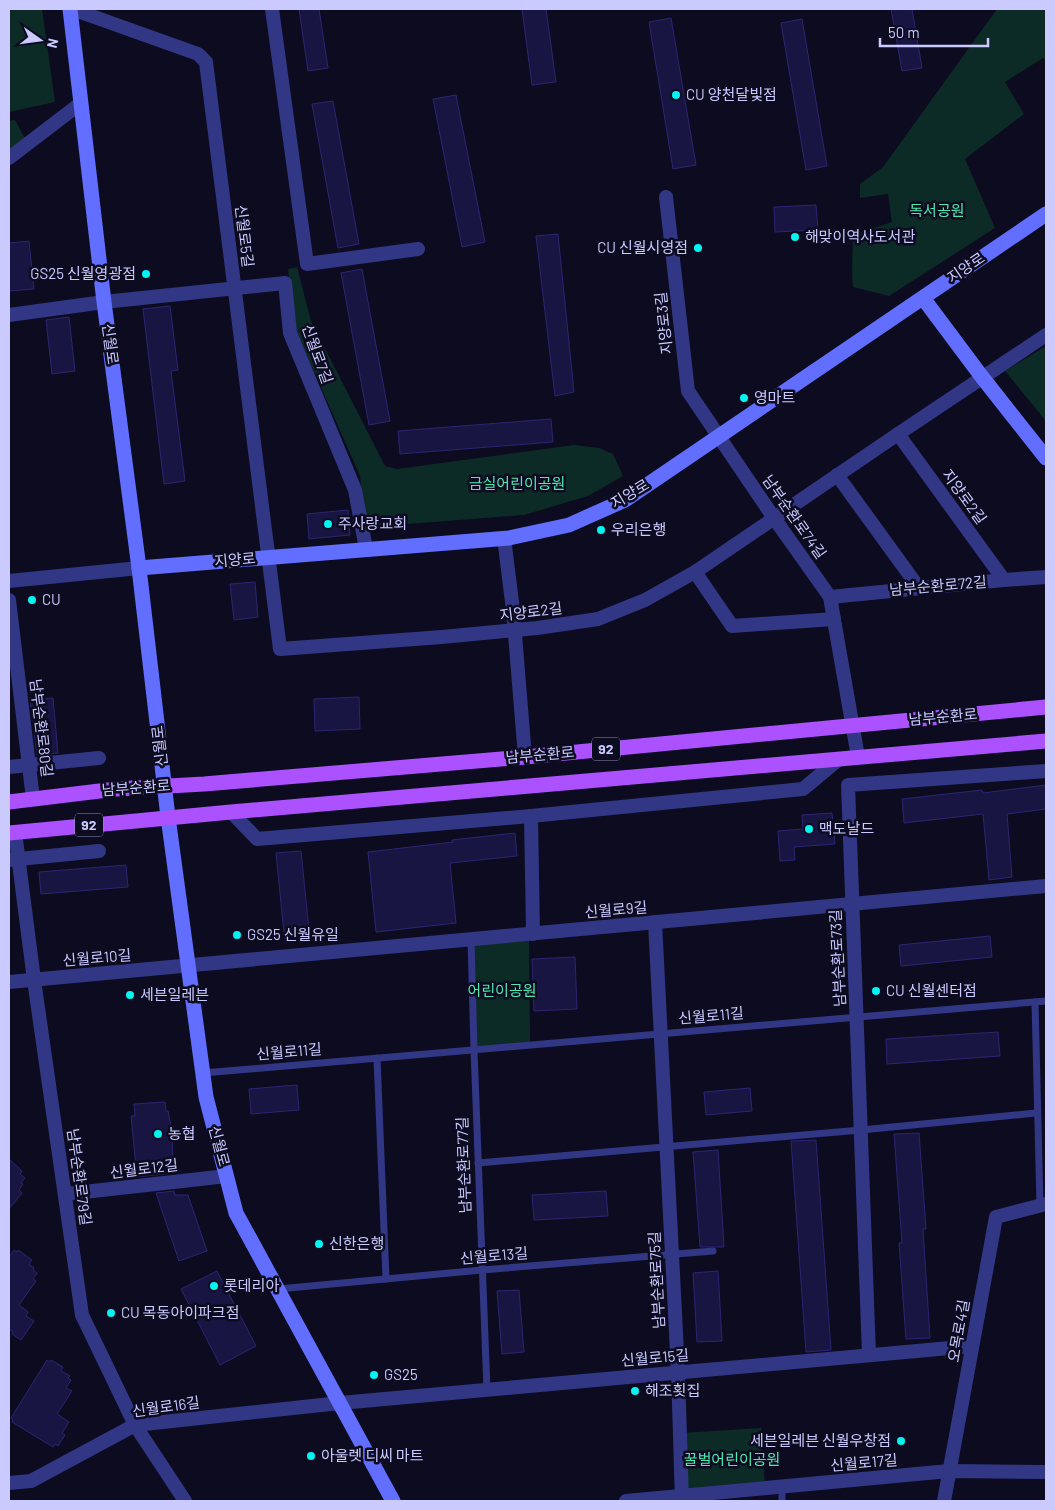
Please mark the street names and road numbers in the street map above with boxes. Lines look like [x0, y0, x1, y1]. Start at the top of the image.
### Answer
street label: 신월로5길 [232, 204, 258, 268]
street label: 지양로 [943, 248, 988, 286]
street label: 지양로3길 [651, 291, 675, 355]
street label: 신월로7길 [299, 321, 337, 386]
street label: 신월로 [99, 322, 123, 366]
street label: 지양로2길 [939, 466, 991, 527]
street label: 남부순환로74길 [759, 471, 830, 562]
street label: 지양로 [607, 475, 652, 512]
street label: 지양로 [214, 548, 256, 570]
street label: 남부순환로72길 [888, 572, 987, 598]
street label: 지양로2길 [498, 598, 563, 624]
street label: 남부순환로80길 [27, 678, 57, 778]
street label: 남부순환로 [908, 704, 978, 728]
street label: 신월로 [148, 724, 170, 768]
road number: 92 [592, 738, 620, 761]
street label: 남부순환로 [505, 742, 575, 766]
street label: 남부순환로 [101, 776, 171, 798]
road number: 92 [75, 814, 103, 836]
street label: 신월로9길 [584, 897, 648, 921]
street label: 남부순환로73길 [825, 909, 849, 1007]
street label: 신월로10길 [62, 945, 132, 969]
street label: 신월로11길 [677, 1003, 744, 1027]
street label: 신월로11길 [255, 1039, 322, 1063]
street label: 남부순환로77길 [452, 1116, 474, 1214]
street label: 신월로 [206, 1123, 234, 1168]
street label: 남부순환로79길 [64, 1127, 96, 1226]
street label: 신월로12길 [109, 1155, 179, 1181]
street label: 남부순환로75길 [644, 1231, 668, 1329]
street label: 신월로13길 [459, 1243, 529, 1267]
street label: 오목로4길 [944, 1298, 972, 1364]
street label: 신월로15길 [620, 1345, 690, 1369]
street label: 신월로16길 [131, 1392, 201, 1420]
street label: 신월로17길 [829, 1450, 898, 1474]

